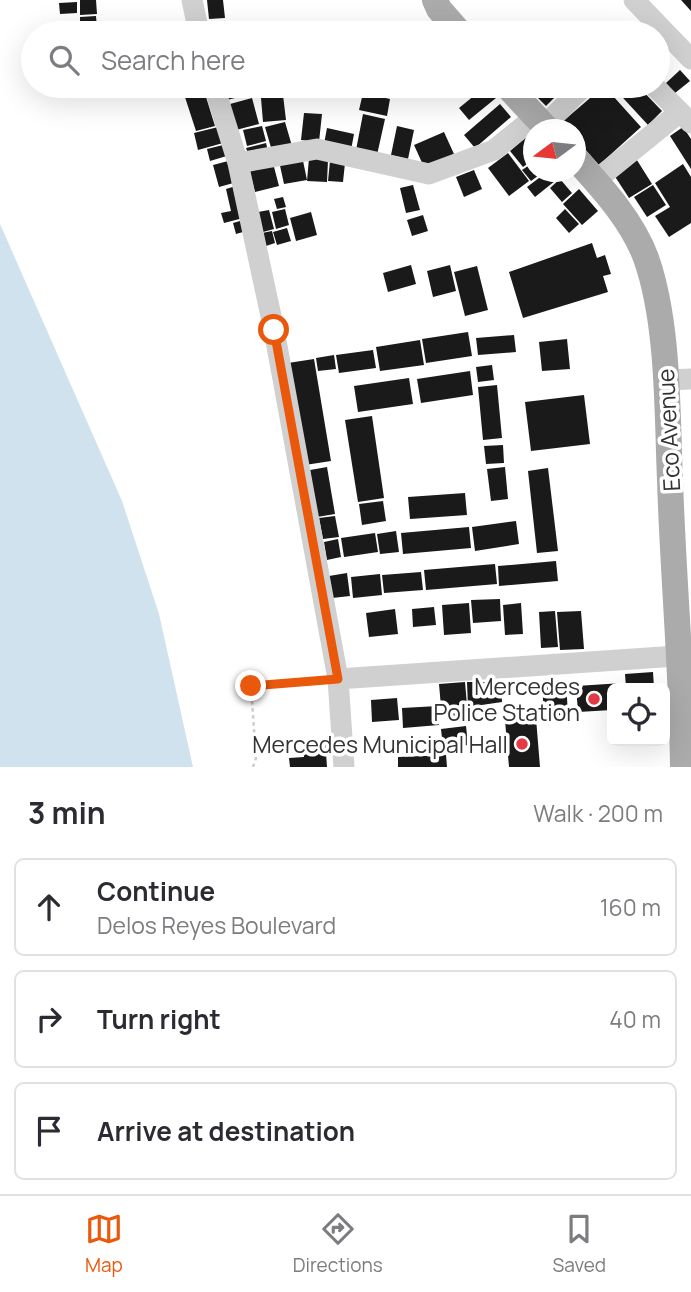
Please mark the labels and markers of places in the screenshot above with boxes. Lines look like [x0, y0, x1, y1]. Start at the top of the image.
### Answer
place label: Mercedes Police Station [433, 670, 580, 728]
marker: Mercedes Police Station [586, 691, 602, 707]
place label: Mercedes Municipal Hall [252, 728, 508, 760]
marker: Mercedes Municipal Hall [514, 736, 530, 752]

